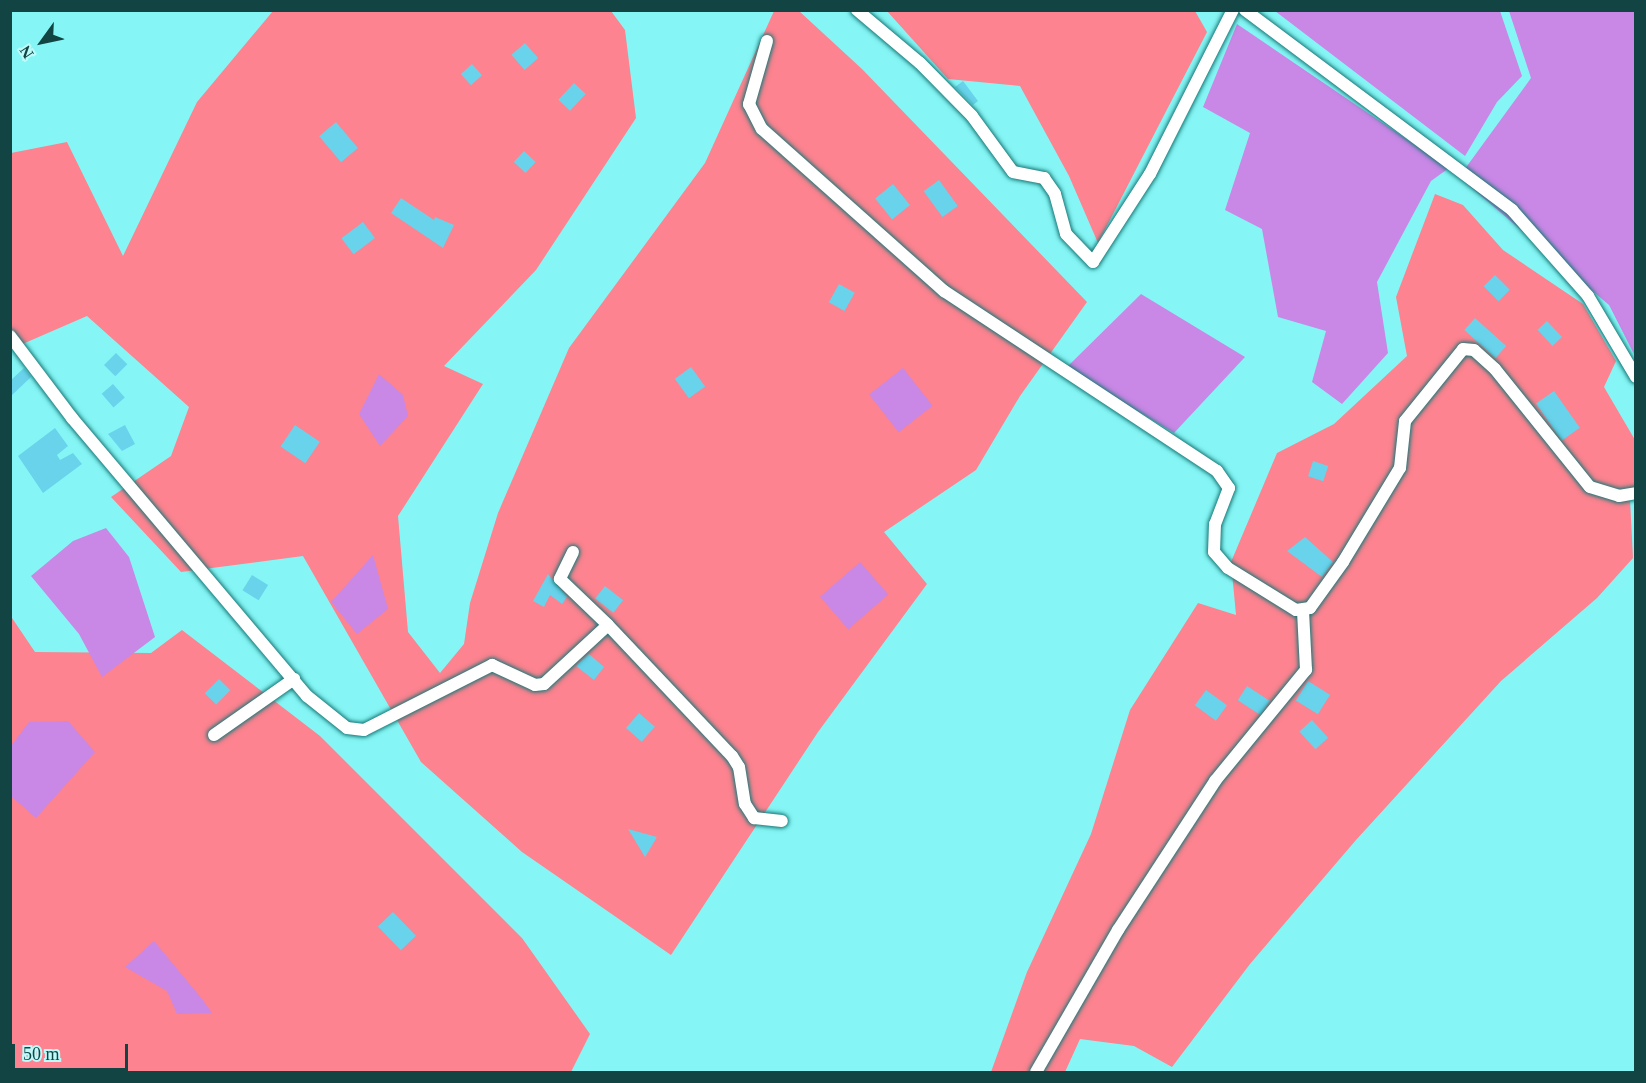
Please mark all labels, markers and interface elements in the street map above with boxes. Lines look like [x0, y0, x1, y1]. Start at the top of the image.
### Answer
north arrow [12, 12, 72, 72]
text: N [16, 43, 37, 62]
scale bar [15, 1032, 130, 1070]
text: 50 m [23, 1044, 60, 1064]

